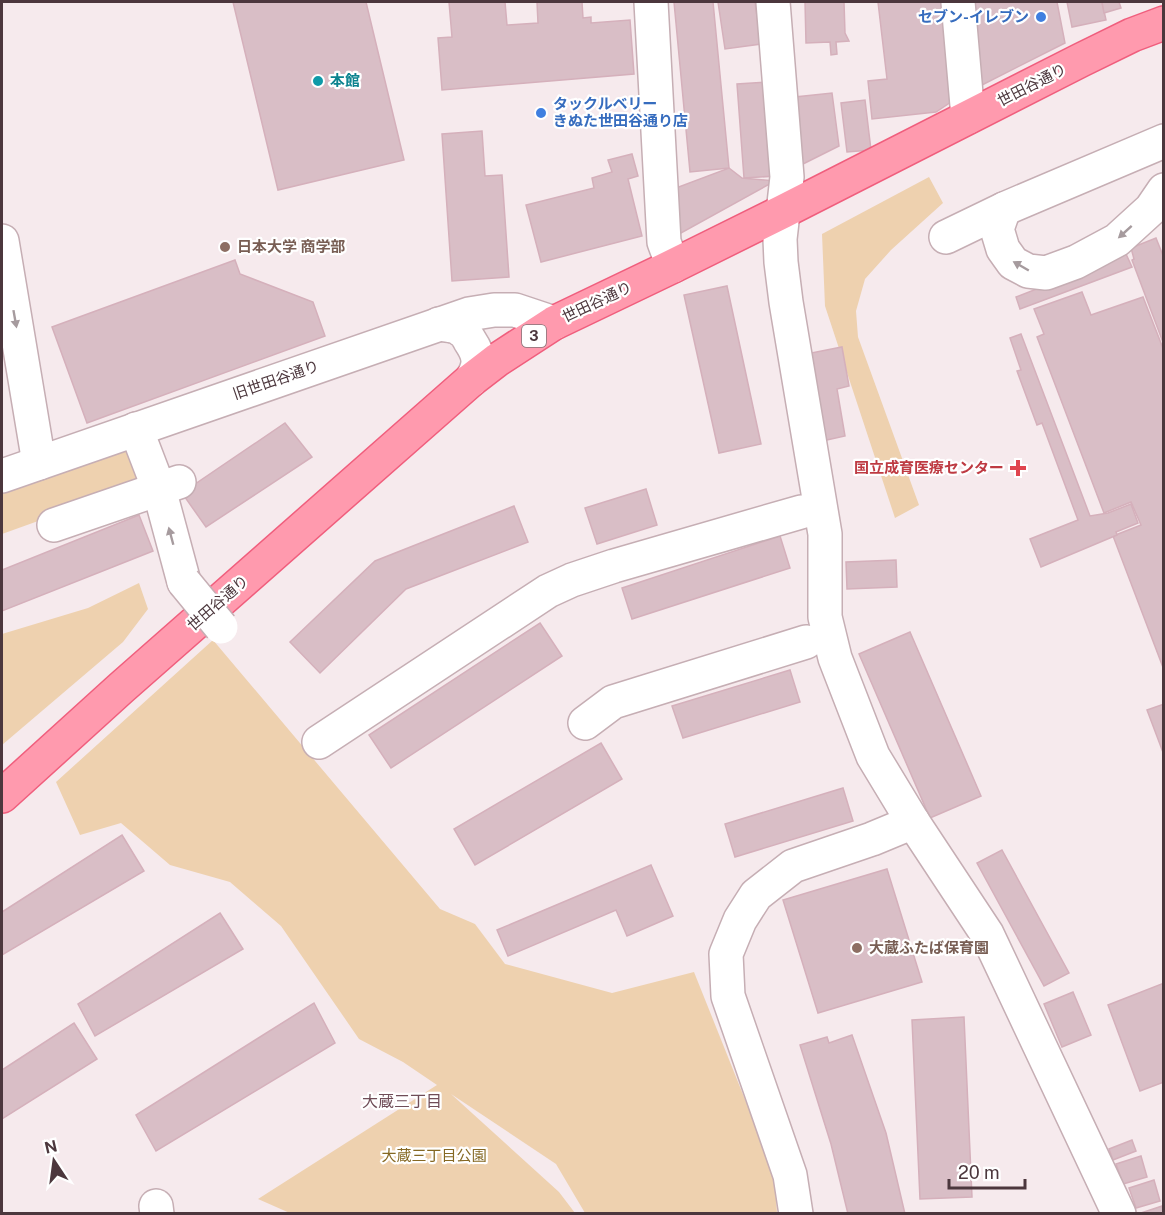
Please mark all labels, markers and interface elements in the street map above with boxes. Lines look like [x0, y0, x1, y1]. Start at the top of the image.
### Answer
place label: セブン-イレブン [918, 8, 1029, 25]
marker: セブン-イレブン [1034, 10, 1048, 24]
street label: 世田谷通り [994, 60, 1069, 109]
place label: 本館 [330, 72, 360, 89]
marker: 本館 [311, 74, 325, 88]
place label: タックルベリー きぬた世田谷通り店 [553, 95, 688, 129]
marker: タックルベリー きぬた世田谷通り店 [534, 106, 548, 120]
one-way arrow [1118, 225, 1133, 238]
place label: 日本大学 商学部 [237, 238, 345, 255]
marker: 日本大学 商学部 [218, 240, 232, 254]
one-way arrow [1012, 261, 1029, 272]
street label: 世田谷通り [559, 278, 634, 325]
one-way arrow [11, 310, 20, 329]
road number: 3 [522, 325, 546, 347]
street label: 旧世田谷通り [231, 357, 321, 402]
place label: 国立成育医療センター [854, 459, 1004, 476]
marker: 国立成育医療センター [1009, 459, 1027, 477]
one-way arrow [166, 526, 176, 545]
street label: 世田谷通り [184, 572, 252, 634]
place label: 大蔵ふたば保育園 [869, 939, 989, 956]
marker: 大蔵ふたば保育園 [850, 941, 864, 955]
district label: 大蔵三丁目 [362, 1092, 442, 1111]
north arrow [24, 1131, 84, 1191]
text: N [43, 1136, 59, 1158]
park label: 大蔵三丁目公園 [381, 1147, 487, 1164]
scale bar [949, 1152, 1026, 1190]
text: 20 m [958, 1162, 1000, 1183]

